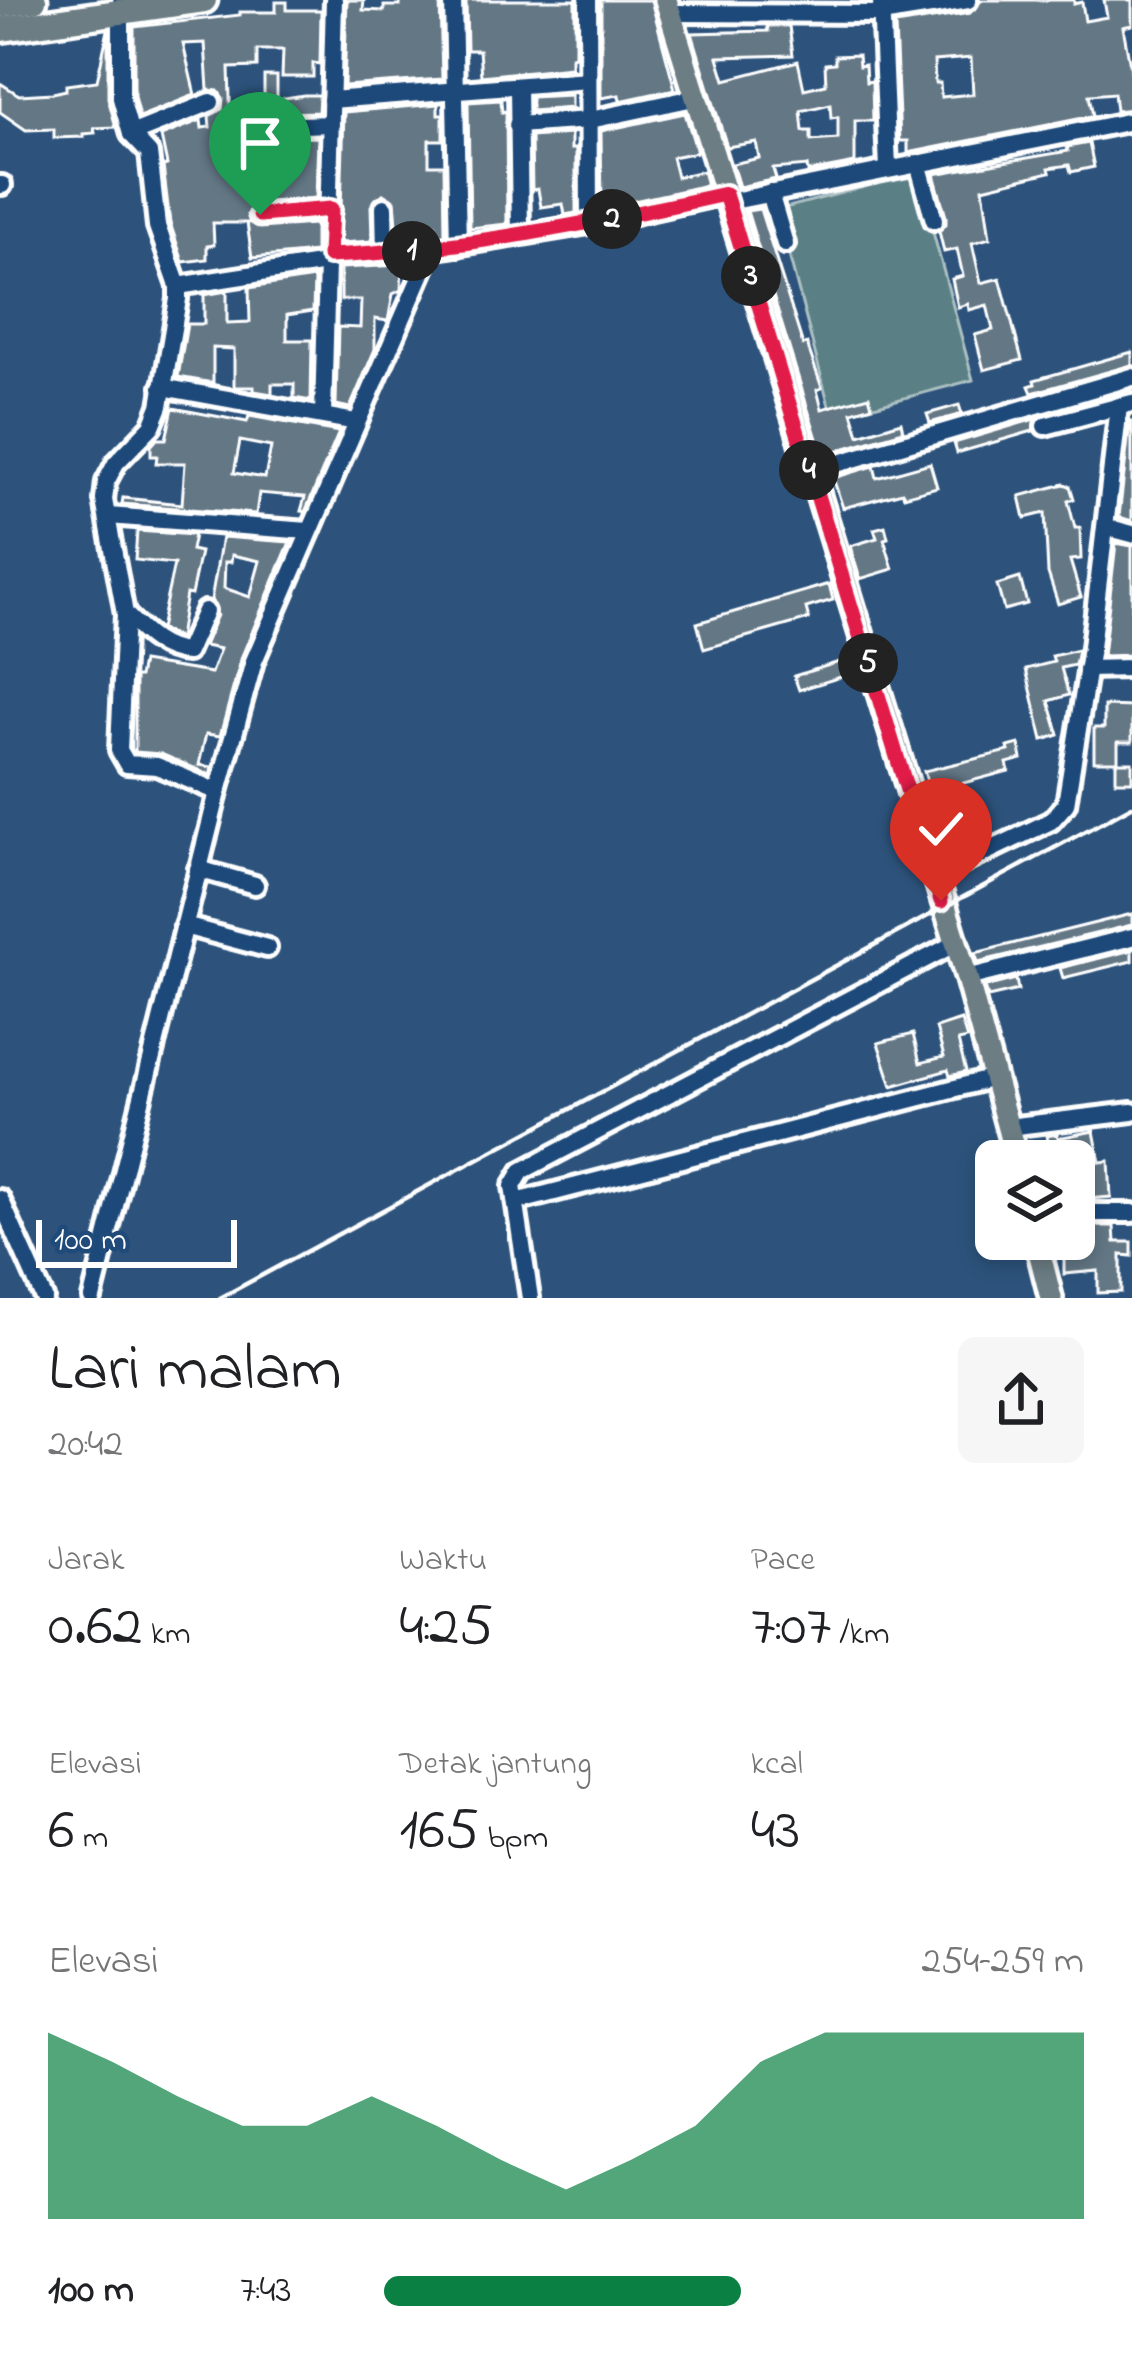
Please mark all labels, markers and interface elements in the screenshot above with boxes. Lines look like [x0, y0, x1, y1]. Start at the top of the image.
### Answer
pin [209, 92, 311, 215]
icon: arrive [227, 110, 293, 176]
pin: 2 [582, 189, 642, 249]
text: 2 [604, 195, 620, 243]
pin: 1 [382, 221, 442, 281]
text: 1 [407, 227, 417, 275]
pin: 3 [721, 246, 781, 306]
text: 3 [744, 252, 758, 300]
pin: 4 [779, 440, 839, 500]
text: 4 [802, 446, 816, 494]
pin: 5 [838, 633, 898, 693]
text: 5 [859, 639, 877, 687]
pin [890, 778, 992, 901]
icon: check [908, 796, 974, 862]
map controls [975, 1140, 1095, 1260]
button: layers [975, 1140, 1095, 1260]
scale bar [36, 1214, 237, 1267]
text: 100 m [54, 1217, 127, 1265]
text: Lari malam [48, 1324, 342, 1420]
button: share [958, 1337, 1084, 1463]
text: 20:42 [48, 1417, 123, 1474]
text: Jarak [48, 1537, 124, 1585]
text: Waktu [399, 1537, 487, 1585]
text: Pace [751, 1537, 815, 1585]
text: 0.62 [48, 1585, 142, 1672]
text: 4:25 [399, 1585, 493, 1672]
text: 7:07 [751, 1585, 831, 1672]
text: km [142, 1611, 191, 1659]
text: /km [831, 1611, 890, 1659]
text: Elevasi [48, 1741, 142, 1789]
text: Detak jantung [399, 1741, 592, 1789]
text: kcal [751, 1741, 803, 1789]
text: 6 [48, 1789, 74, 1876]
text: 165 [399, 1789, 479, 1876]
text: 43 [751, 1789, 800, 1876]
text: m [74, 1815, 108, 1863]
text: bpm [479, 1815, 548, 1863]
text: Elevasi [48, 1934, 159, 1991]
text: 254–259 m [922, 1934, 1084, 1991]
text: 100 m [48, 2263, 134, 2320]
text: 7:43 [240, 2263, 292, 2320]

